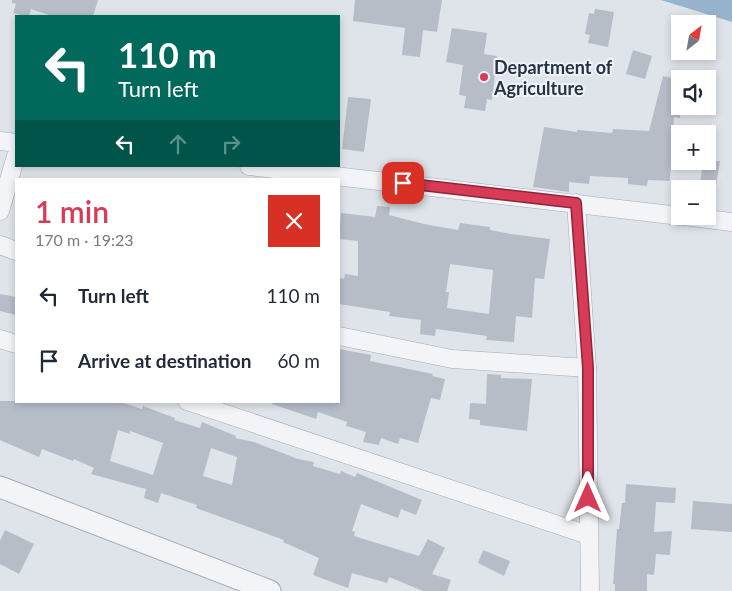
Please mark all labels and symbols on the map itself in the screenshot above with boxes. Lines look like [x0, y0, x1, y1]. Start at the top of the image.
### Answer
north arrow [671, 15, 716, 60]
place label: Department of Agriculture [493, 56, 613, 99]
marker: Department of Agriculture [478, 71, 490, 83]
pin [382, 162, 424, 204]
position arrow [561, 471, 613, 523]

